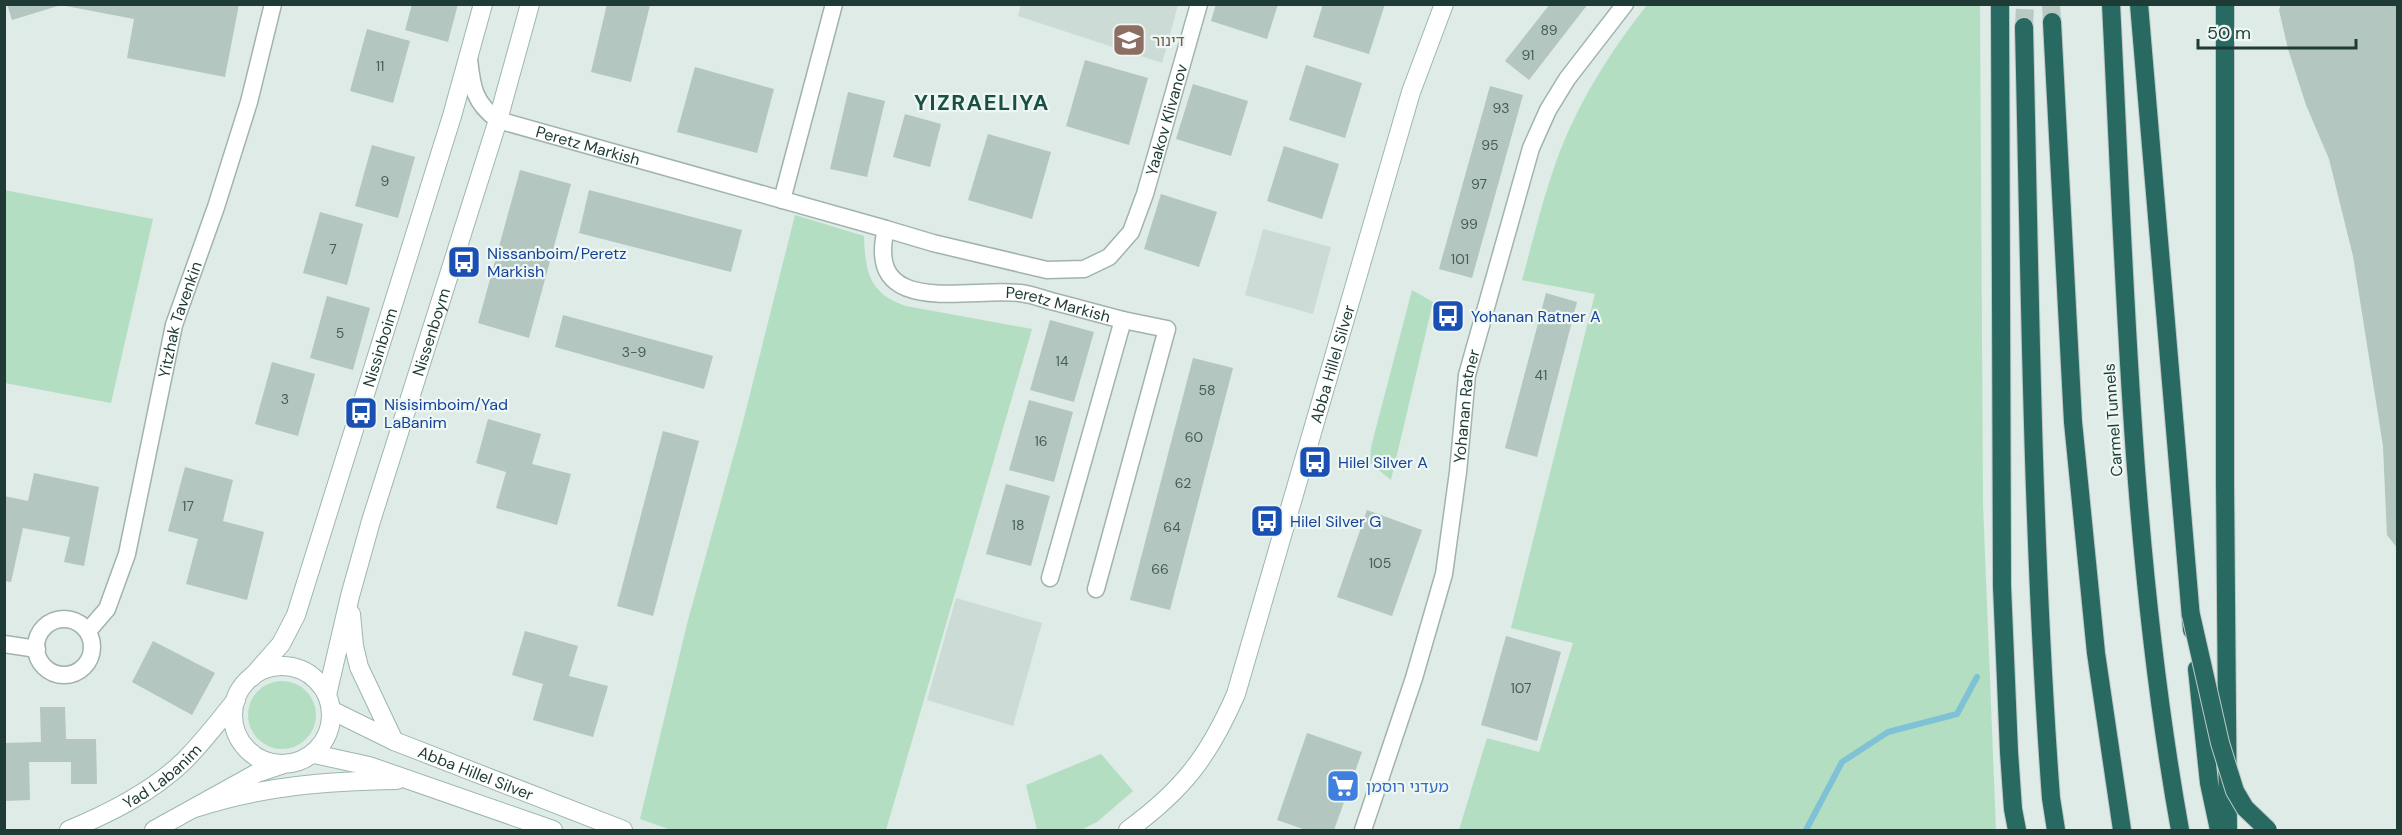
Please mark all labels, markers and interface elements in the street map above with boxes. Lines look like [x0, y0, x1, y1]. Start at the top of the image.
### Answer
scale bar [2198, 12, 2356, 50]
house number: 89 [1541, 21, 1558, 39]
text: 50 m [2207, 21, 2251, 45]
school or university icon: דינור [1111, 22, 1147, 58]
place label: דינור [1152, 30, 1185, 51]
house number: 91 [1522, 46, 1534, 64]
house number: 11 [376, 57, 384, 75]
street label: Yaakov Klivanov [1140, 61, 1192, 178]
district label: YIZRAELIYA [914, 88, 1050, 117]
house number: 93 [1493, 99, 1509, 117]
street label: Peretz Markish [533, 121, 643, 170]
house number: 95 [1481, 136, 1499, 154]
house number: 9 [381, 172, 390, 190]
house number: 97 [1471, 175, 1487, 193]
house number: 99 [1460, 215, 1478, 233]
house number: 7 [329, 240, 337, 258]
place label: Nissanboim/Peretz Markish [487, 243, 627, 282]
bus stop icon: Nissanboim/Peretz Markish [446, 244, 482, 280]
house number: 101 [1451, 250, 1469, 268]
street label: Yitzhak Tavenkin [153, 258, 206, 380]
street label: Peretz Markish [1005, 282, 1113, 327]
street label: Nissenboym [407, 285, 455, 378]
bus stop icon: Yohanan Ratner A [1430, 298, 1466, 334]
street label: Abba Hillel Silver [1305, 302, 1359, 426]
street label: Nissinboim [357, 305, 402, 389]
place label: Yohanan Ratner A [1471, 306, 1601, 327]
house number: 5 [336, 324, 344, 342]
house number: 3-9 [622, 343, 647, 361]
street label: Yohanan Ratner [1448, 347, 1484, 464]
house number: 14 [1056, 352, 1069, 370]
street label: Carmel Tunnels [2099, 363, 2127, 477]
house number: 41 [1535, 366, 1547, 384]
house number: 58 [1198, 381, 1216, 399]
house number: 3 [281, 390, 289, 408]
place label: Nisisimboim/Yad LaBanim [384, 394, 508, 433]
bus stop icon: Nisisimboim/Yad LaBanim [343, 395, 379, 431]
house number: 60 [1185, 428, 1203, 446]
house number: 16 [1034, 432, 1048, 450]
bus stop icon: Hilel Silver A [1297, 444, 1333, 480]
place label: Hilel Silver A [1338, 452, 1428, 473]
house number: 62 [1175, 474, 1191, 492]
house number: 17 [182, 497, 194, 515]
bus stop icon: Hilel Silver G [1249, 503, 1285, 539]
place label: Hilel Silver G [1290, 511, 1381, 532]
house number: 18 [1012, 516, 1024, 534]
house number: 64 [1163, 518, 1181, 536]
house number: 105 [1369, 554, 1391, 572]
house number: 66 [1151, 560, 1169, 578]
house number: 107 [1510, 679, 1532, 697]
street label: Yad Labanim [119, 739, 206, 813]
street label: Abba Hillel Silver [415, 741, 537, 805]
supermarket icon: מעדני רוסמן [1325, 768, 1361, 804]
place label: מעדני רוסמן [1366, 776, 1449, 797]

